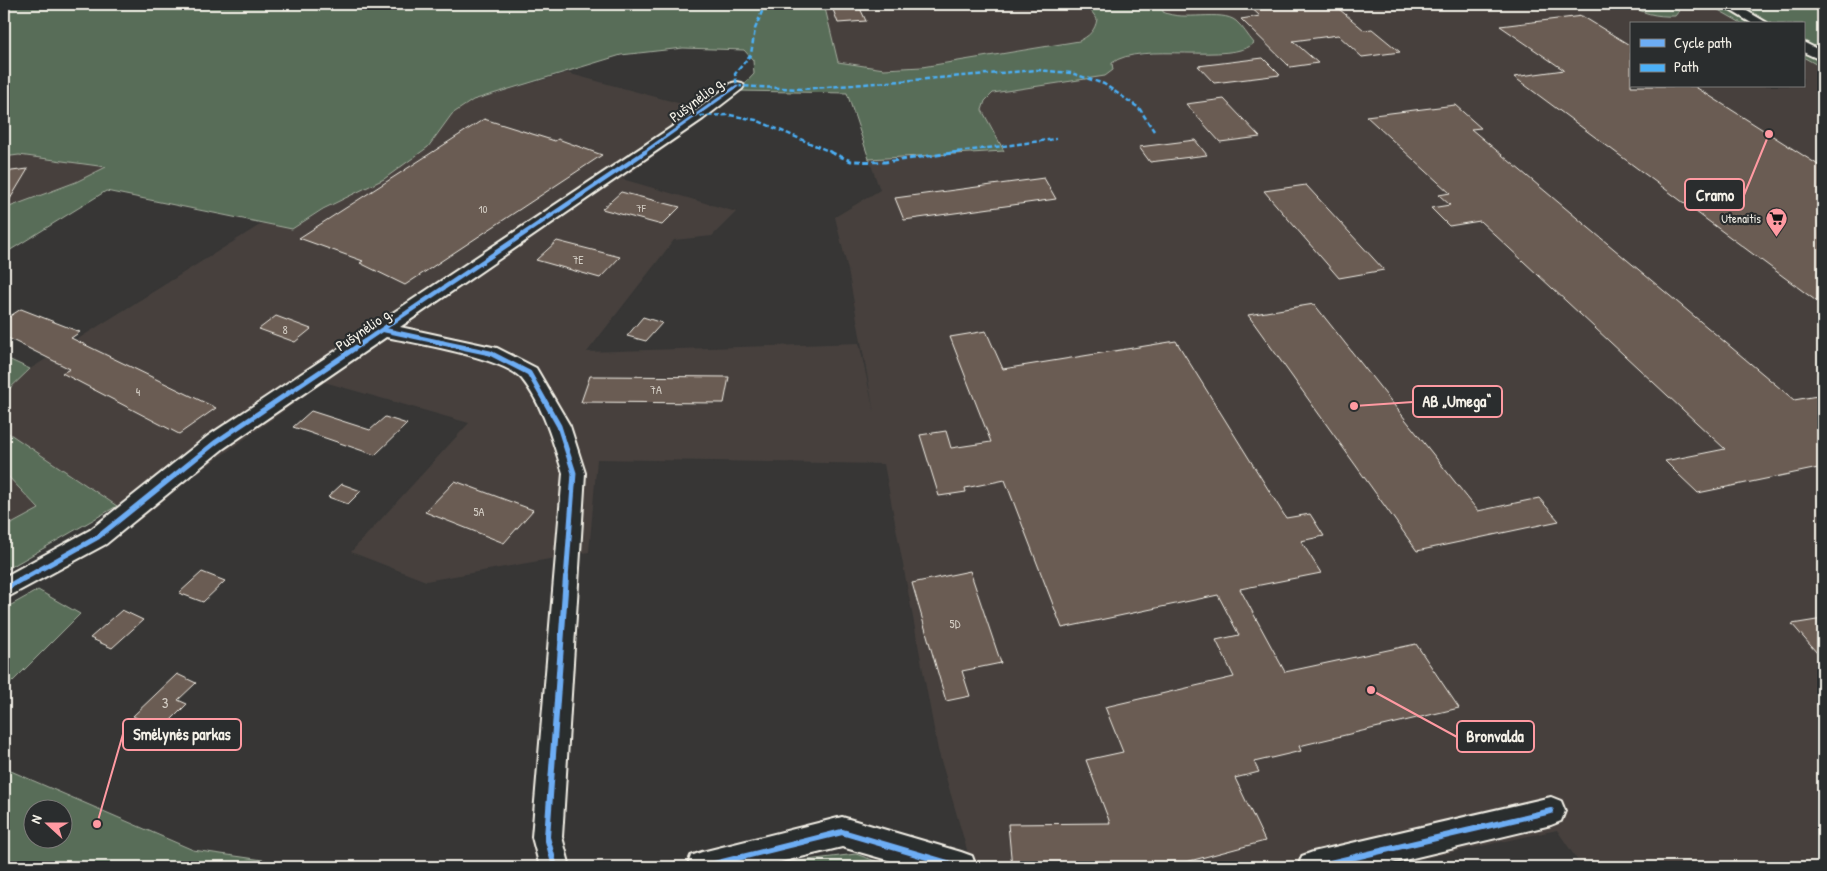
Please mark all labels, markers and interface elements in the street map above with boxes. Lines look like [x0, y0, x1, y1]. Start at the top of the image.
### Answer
legend [1630, 22, 1804, 88]
text: Cycle path [1674, 32, 1732, 53]
text: Path [1674, 56, 1699, 77]
street label: Pušynėlio g. [665, 71, 729, 127]
callout: Cramo [1685, 179, 1744, 210]
text: Cramo [1696, 184, 1735, 206]
house number: 7F [636, 201, 647, 215]
house number: 10 [479, 202, 488, 216]
supermarket icon: Utenaitis [1765, 206, 1789, 237]
place label: Utenaitis [1721, 210, 1761, 227]
house number: 7E [572, 251, 584, 268]
street label: Pušynėlio g. [331, 302, 397, 356]
house number: 8 [282, 321, 288, 338]
house number: 7A [650, 381, 662, 398]
house number: 4 [136, 383, 141, 400]
callout: AB „Umega“ [1413, 386, 1502, 417]
text: AB „Umega“ [1423, 390, 1491, 413]
house number: 5A [474, 503, 485, 520]
house number: 5D [950, 615, 961, 632]
house number: 3 [162, 692, 169, 713]
callout: Smėlynės parkas [123, 719, 241, 750]
callout: Bronvalda [1457, 721, 1534, 752]
text: Smėlynės parkas [133, 723, 232, 746]
text: Bronvalda [1466, 725, 1524, 747]
north arrow [22, 798, 72, 848]
text: N [25, 812, 46, 826]

